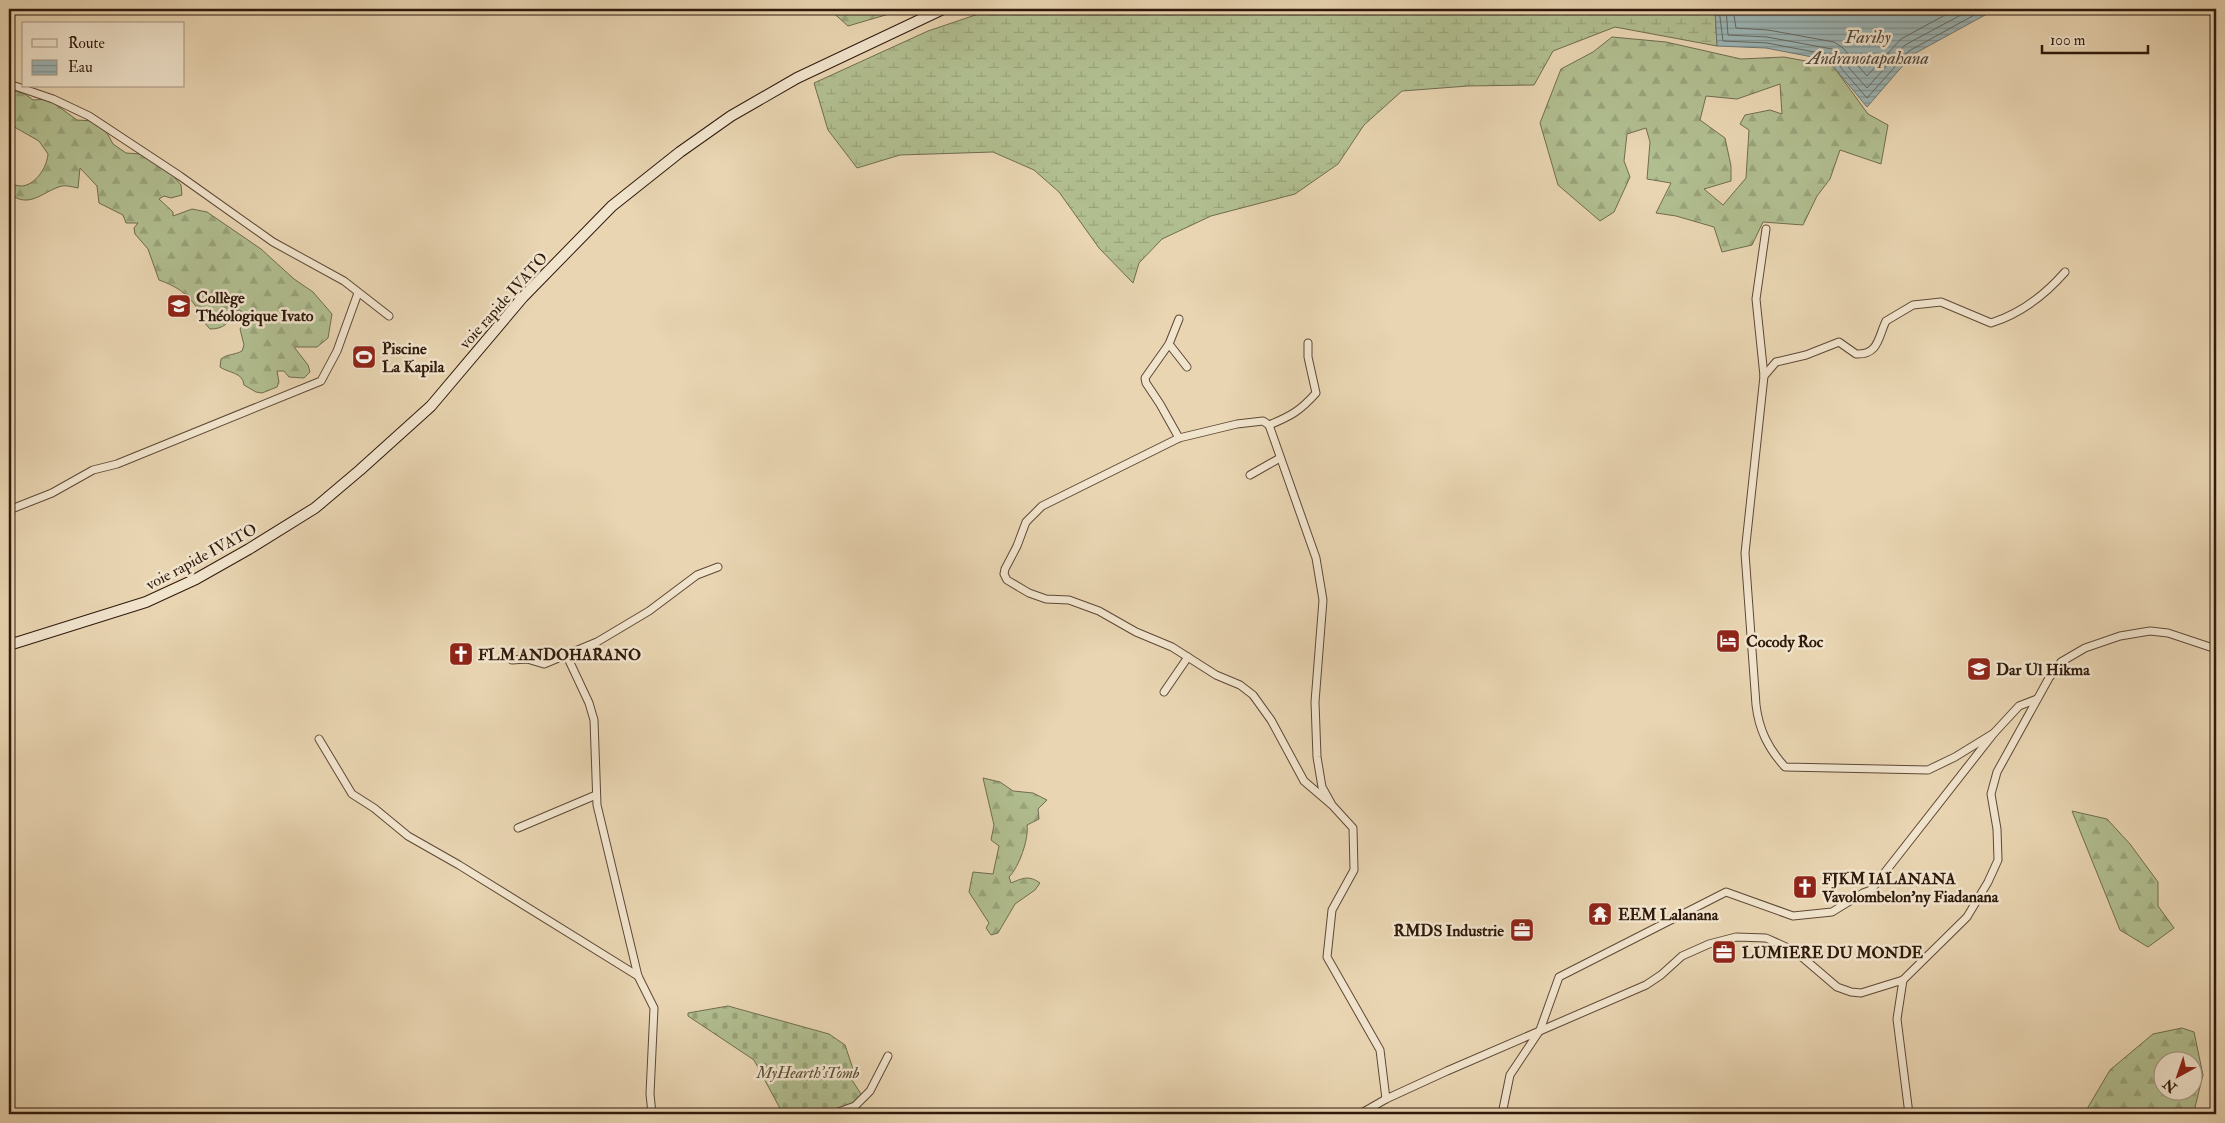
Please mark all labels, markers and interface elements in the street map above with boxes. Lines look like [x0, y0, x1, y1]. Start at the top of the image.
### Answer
legend [22, 22, 185, 88]
scale bar [2042, 22, 2149, 54]
water label: Farihy Andranotapahana [1805, 26, 1929, 70]
text: 100 m [2050, 31, 2086, 50]
text: Route [68, 34, 105, 53]
text: Eau [68, 58, 93, 77]
street label: voie rapide IVATO [455, 248, 553, 354]
place label: Collège Théologique Ivato [195, 288, 314, 327]
school or university icon: Collège Théologique Ivato [166, 293, 192, 319]
place label: Piscine La Kapila [382, 339, 445, 378]
sports icon: Piscine La Kapila [351, 344, 377, 370]
street label: voie rapide IVATO [142, 519, 261, 596]
hotel icon: Cocody Roc [1715, 628, 1741, 654]
place label: Cocody Roc [1746, 632, 1824, 653]
church icon: FLM ANDOHARANO [448, 641, 474, 667]
place label: FLM ANDOHARANO [478, 645, 641, 665]
school or university icon: Dar Ul Hikma [1966, 656, 1992, 682]
place label: Dar Ul Hikma [1996, 660, 2090, 680]
place label: FJKM IALANANA Vavolombelon'ny Fiadanana [1821, 869, 1999, 908]
church icon: FJKM IALANANA Vavolombelon'ny Fiadanana [1792, 874, 1818, 900]
temple icon: EEM Lalanana [1587, 901, 1613, 927]
place label: EEM Lalanana [1618, 905, 1719, 925]
office icon: RMDS Industrie [1509, 917, 1535, 943]
place label: RMDS Industrie [1393, 921, 1504, 941]
office icon: LUMIERE DU MONDE [1711, 939, 1737, 965]
place label: LUMIERE DU MONDE [1742, 943, 1924, 963]
north arrow [2152, 1050, 2202, 1100]
park label: MyHearth'sTomb [755, 1063, 860, 1083]
text: N [2159, 1075, 2181, 1097]

